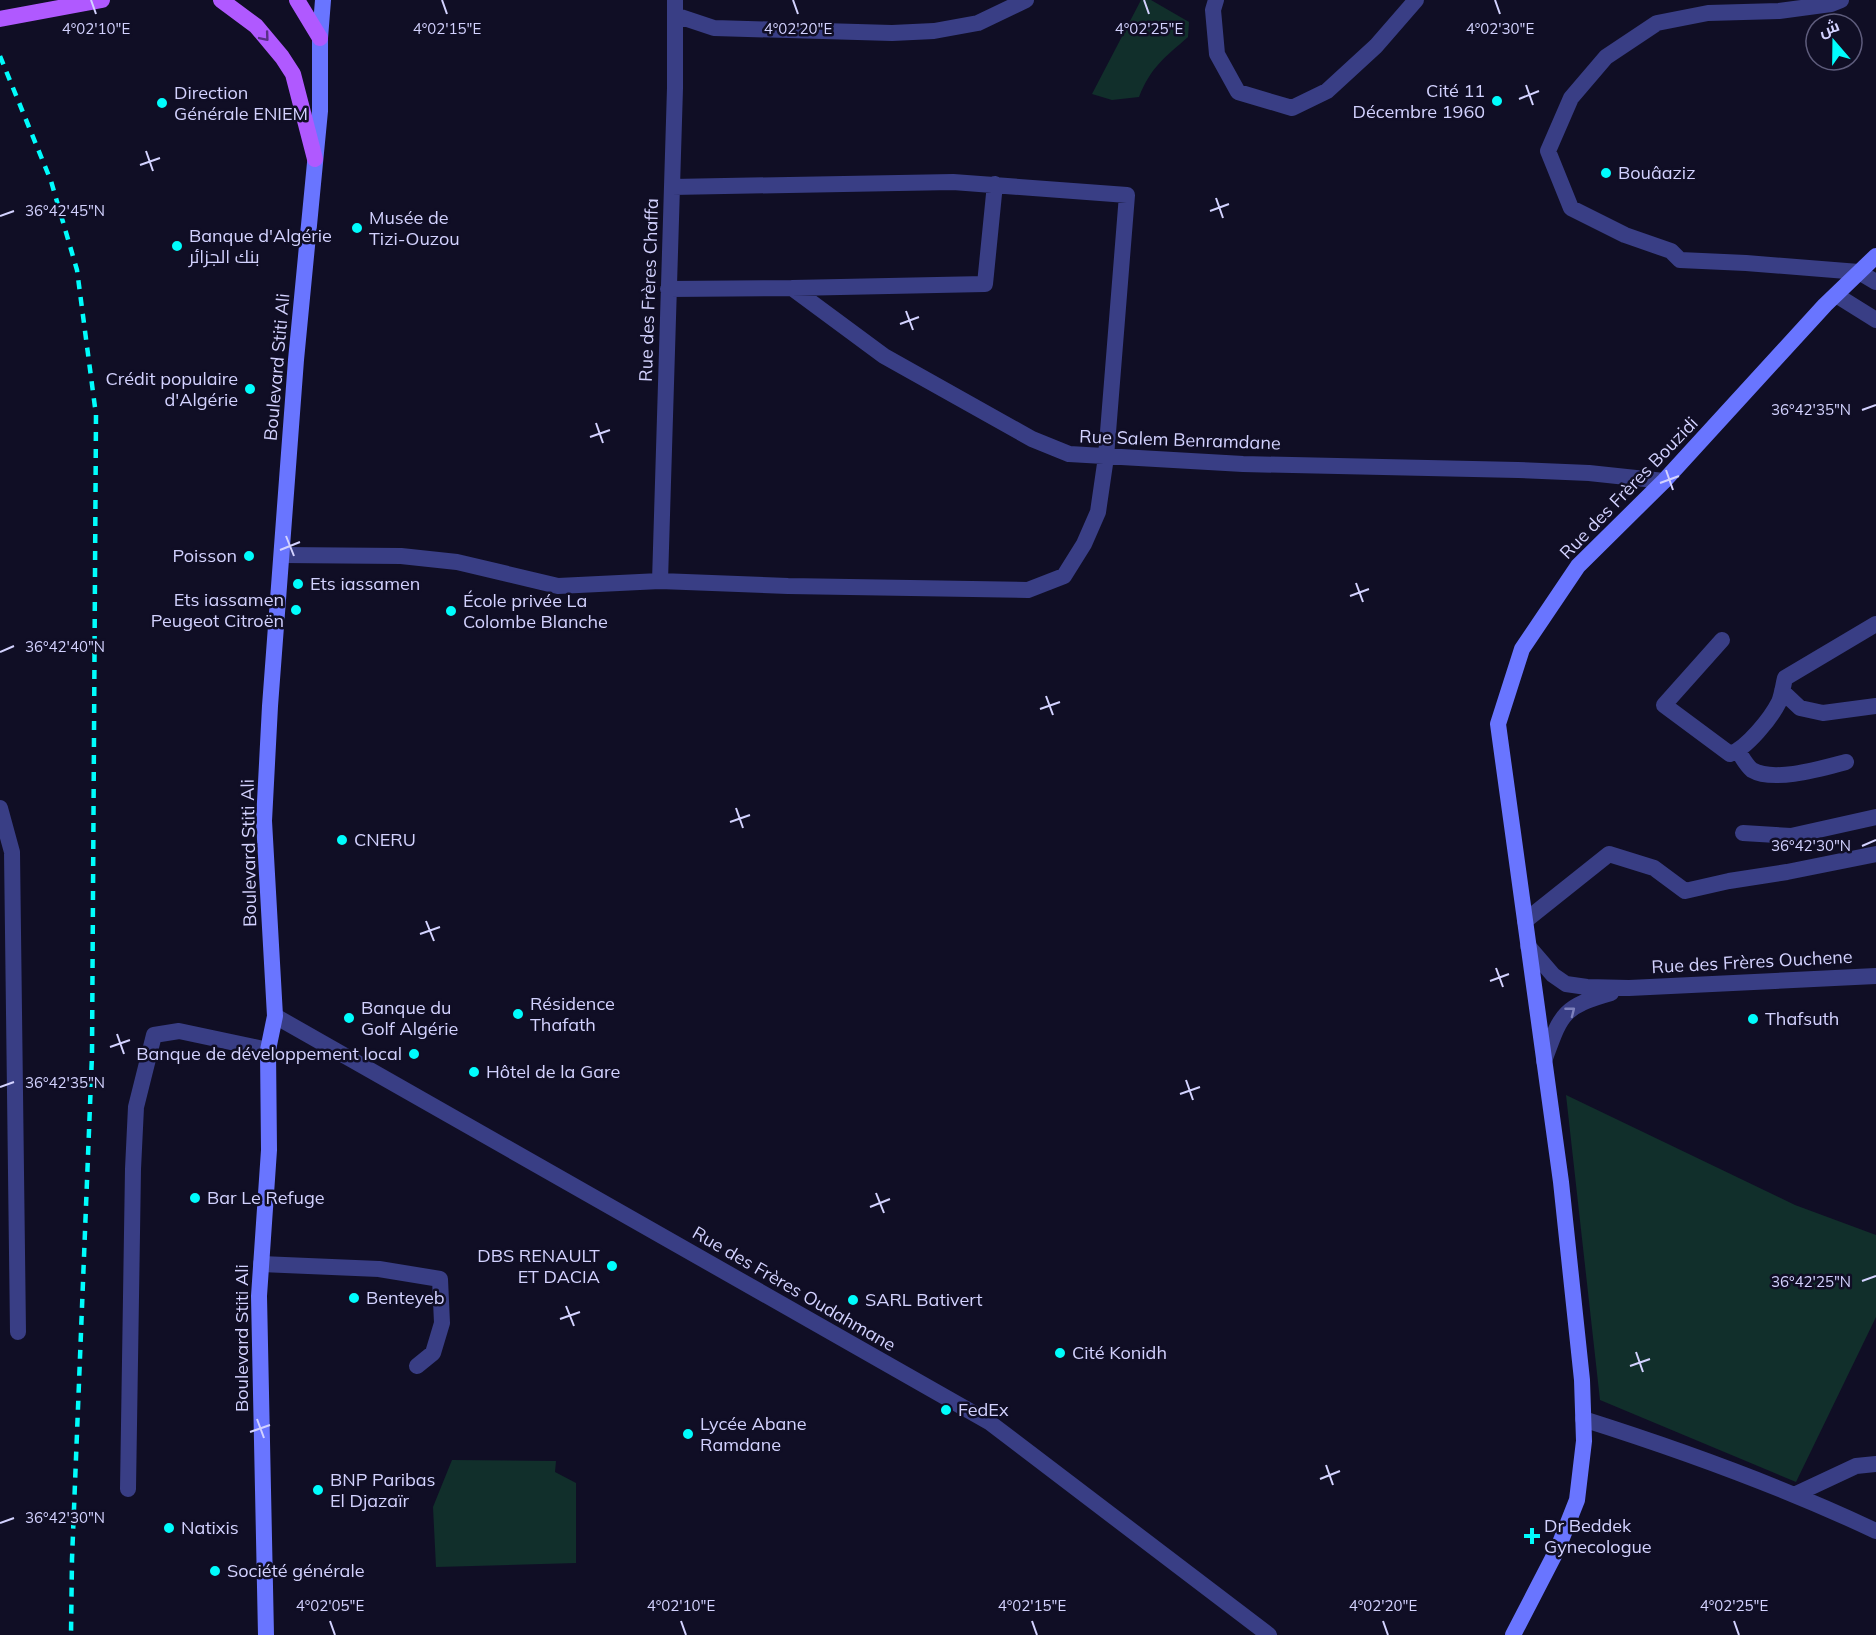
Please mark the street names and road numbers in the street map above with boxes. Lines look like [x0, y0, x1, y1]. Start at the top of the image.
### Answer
street label: Rue des Frères Chaffa [634, 198, 663, 382]
street label: Boulevard Stiti Ali [259, 292, 294, 442]
street label: Rue des Frères Bouzidi [1555, 412, 1703, 564]
street label: Rue Salem Benramdane [1079, 424, 1281, 455]
street label: Boulevard Stiti Ali [236, 779, 261, 927]
street label: Rue des Frères Ouchene [1651, 945, 1853, 978]
street label: Rue des Frères Oudahmane [689, 1221, 900, 1356]
street label: Boulevard Stiti Ali [230, 1264, 253, 1412]

